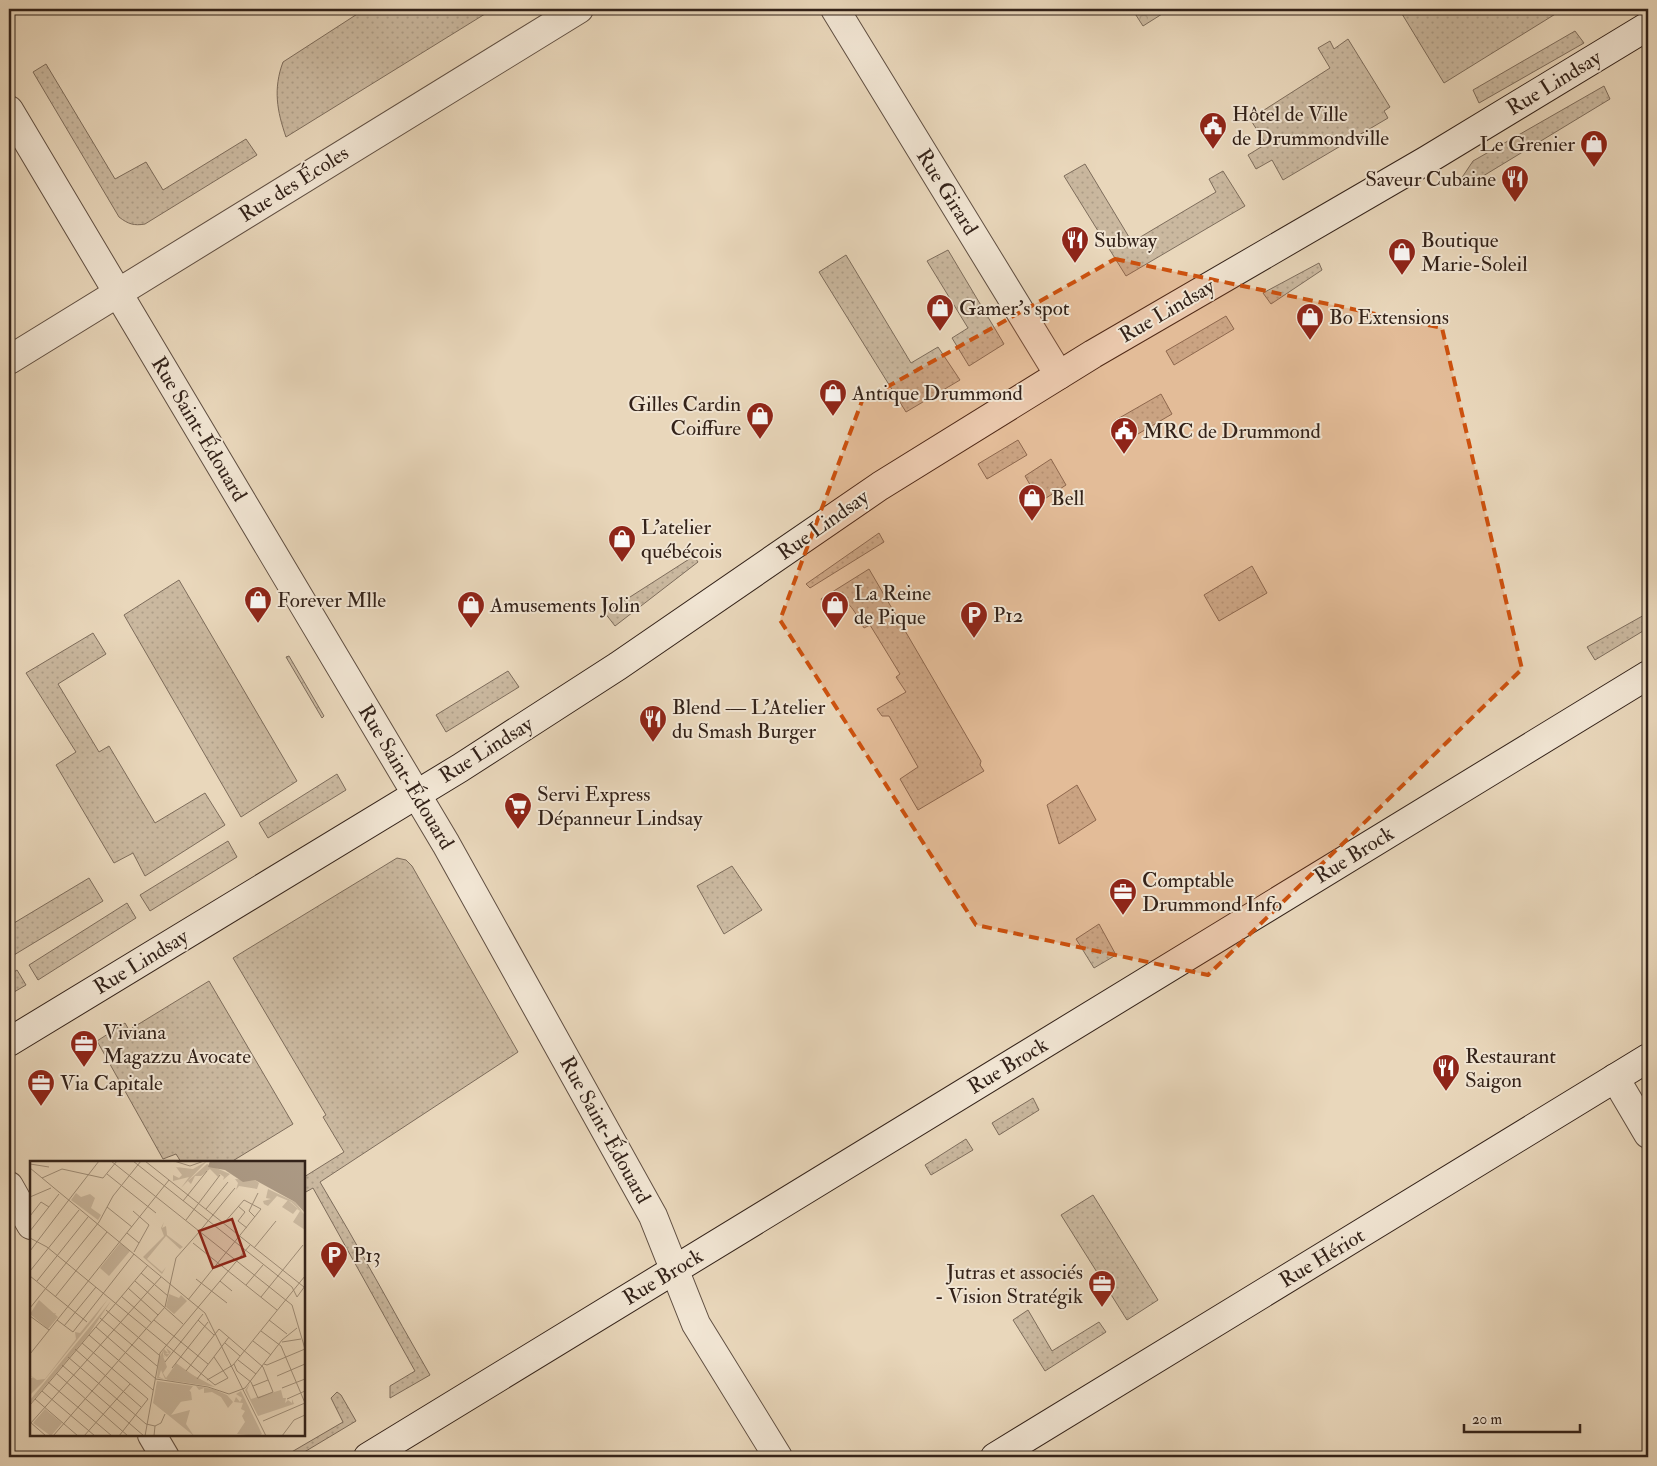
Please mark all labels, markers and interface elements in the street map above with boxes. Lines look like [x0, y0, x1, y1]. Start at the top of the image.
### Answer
street label: Rue Lindsay [1502, 44, 1607, 122]
place label: Hôtel de Ville de Drummondville [1232, 101, 1389, 152]
public building icon: Hôtel de Ville de Drummondville [1198, 111, 1228, 150]
shop icon: Le Grenier [1579, 129, 1609, 168]
place label: Le Grenier [1479, 131, 1575, 158]
street label: Rue des Écoles [234, 140, 354, 228]
street label: Rue Girard [910, 144, 984, 241]
restaurant icon: Saveur Cubaine [1500, 164, 1530, 203]
place label: Saveur Cubaine [1365, 166, 1496, 193]
restaurant icon: Subway [1060, 225, 1090, 264]
place label: Subway [1094, 227, 1158, 254]
place label: Boutique Marie-Soleil [1421, 227, 1528, 278]
shop icon: Boutique Marie-Soleil [1387, 237, 1417, 276]
street label: Rue Lindsay [1114, 273, 1220, 349]
shop icon: Gamer's spot [925, 293, 955, 332]
place label: Gamer's spot [959, 295, 1070, 322]
shop icon: Bo Extensions [1295, 302, 1325, 341]
place label: Bo Extensions [1329, 304, 1449, 331]
street label: Rue Saint-Édouard [145, 352, 253, 507]
shop icon: Antique Drummond [818, 378, 848, 417]
place label: Antique Drummond [851, 380, 1024, 407]
place label: Gilles Cardin Coiffure [628, 391, 741, 442]
shop icon: Gilles Cardin Coiffure [745, 401, 775, 440]
public building icon: MRC de Drummond [1109, 416, 1139, 455]
place label: MRC de Drummond [1143, 418, 1321, 445]
street label: Rue Lindsay [772, 483, 875, 566]
shop icon: Bell [1017, 483, 1047, 522]
place label: Bell [1051, 485, 1085, 512]
place label: L'atelier québécois [641, 514, 722, 565]
shop icon: L'atelier québécois [607, 524, 637, 563]
place label: La Reine de Pique [854, 580, 931, 631]
shop icon: Forever Mlle [243, 585, 273, 624]
place label: Forever Mlle [277, 587, 386, 614]
shop icon: Amusements Jolin [456, 590, 486, 629]
shop icon: La Reine de Pique [820, 590, 850, 629]
place label: Amusements Jolin [489, 592, 641, 619]
parking icon: P12 [959, 600, 989, 639]
place label: P12 [993, 602, 1023, 629]
place label: Blend — L’Atelier du Smash Burger [672, 694, 825, 745]
street label: Rue Saint-Édouard [352, 700, 460, 855]
restaurant icon: Blend — L’Atelier du Smash Burger [638, 704, 668, 743]
street label: Rue Lindsay [434, 710, 539, 789]
place label: Servi Express Dépanneur Lindsay [537, 781, 703, 832]
supermarket icon: Servi Express Dépanneur Lindsay [503, 791, 533, 830]
street label: Rue Brock [1309, 820, 1399, 890]
place label: Comptable Drummond Info [1142, 867, 1282, 918]
office icon: Comptable Drummond Info [1108, 877, 1138, 916]
street label: Rue Lindsay [89, 923, 194, 1001]
place label: Viviana Magazzu Avocate [103, 1019, 251, 1070]
office icon: Viviana Magazzu Avocate [69, 1029, 99, 1068]
street label: Rue Brock [963, 1032, 1053, 1100]
place label: Restaurant Saigon [1465, 1043, 1556, 1094]
street label: Rue Saint-Édouard [553, 1052, 657, 1209]
restaurant icon: Restaurant Saigon [1431, 1053, 1461, 1092]
office icon: Via Capitale [26, 1068, 56, 1107]
place label: Via Capitale [60, 1070, 163, 1097]
inset map [30, 1161, 305, 1436]
street label: Rue Hériot [1274, 1222, 1370, 1294]
parking icon: P13 [319, 1240, 349, 1279]
place label: P13 [353, 1242, 381, 1269]
street label: Rue Brock [618, 1243, 708, 1311]
place label: Jutras et associés - Vision Stratégik [935, 1259, 1083, 1310]
office icon: Jutras et associés - Vision Stratégik [1087, 1269, 1117, 1308]
scale bar [1464, 1401, 1581, 1433]
text: 20 m [1472, 1410, 1502, 1429]

